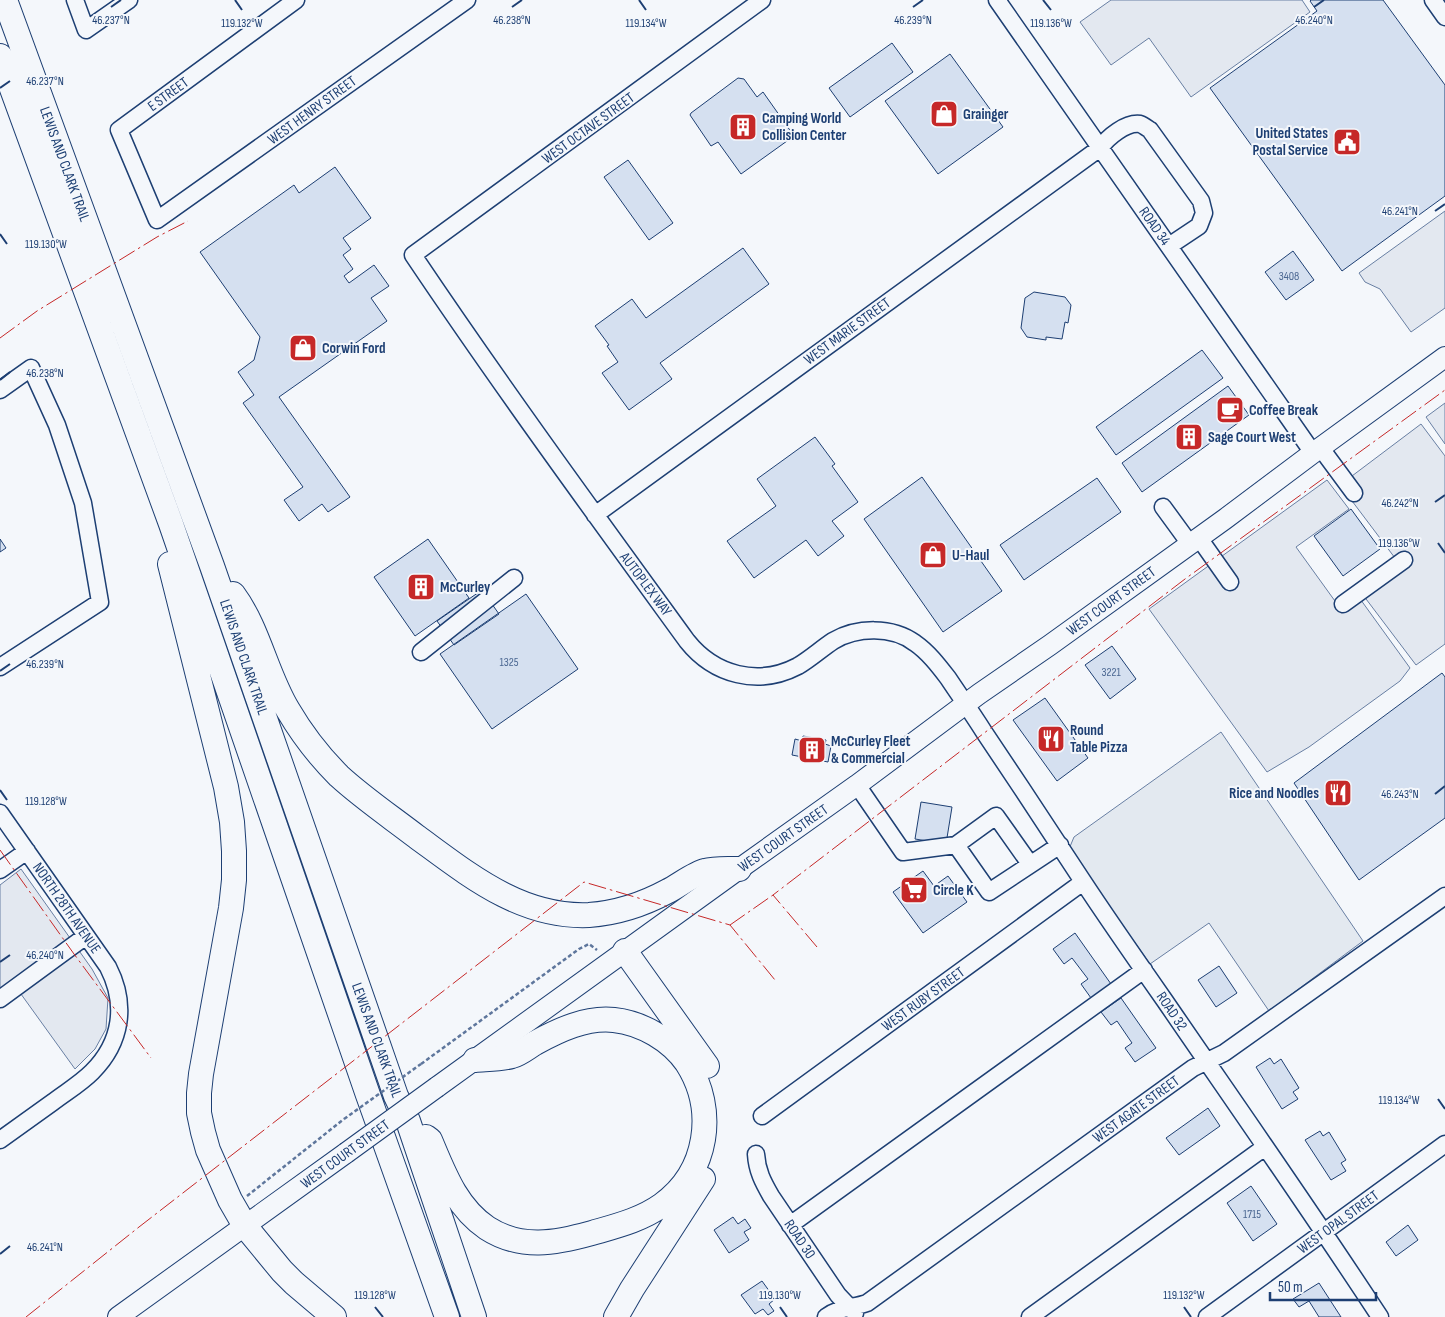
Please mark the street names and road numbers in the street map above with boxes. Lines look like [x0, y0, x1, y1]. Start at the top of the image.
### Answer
street label: WEST HENRY STREET [264, 72, 360, 149]
street label: E STREET [144, 73, 193, 116]
street label: WEST OCTAVE STREET [538, 88, 638, 168]
street label: LEWIS AND CLARK TRAIL [35, 104, 94, 225]
street label: ROAD 34 [1134, 203, 1175, 249]
street label: WEST MARIE STREET [800, 294, 894, 369]
street label: AUTOPLEX WAY [615, 548, 676, 621]
street label: WEST COURT STREET [1063, 563, 1160, 640]
street label: LEWIS AND CLARK TRAIL [215, 597, 272, 718]
street label: WEST COURT STREET [735, 800, 832, 877]
street label: NORTH 28TH AVENUE [28, 859, 105, 958]
street label: WEST RUBY STREET [878, 963, 969, 1036]
street label: LEWIS AND CLARK TRAIL [347, 980, 406, 1101]
street label: ROAD 32 [1152, 988, 1191, 1034]
street label: WEST AGATE STREET [1089, 1072, 1183, 1147]
street label: WEST COURT STREET [297, 1116, 394, 1193]
street label: WEST OPAL STREET [1294, 1186, 1383, 1258]
street label: ROAD 30 [780, 1216, 820, 1263]

